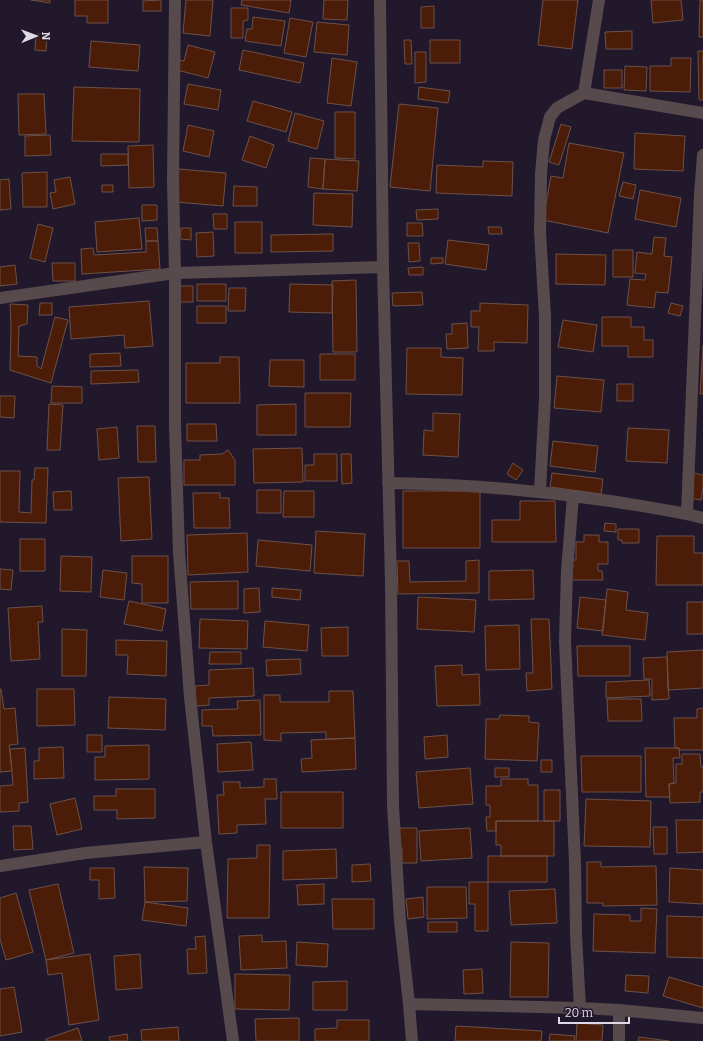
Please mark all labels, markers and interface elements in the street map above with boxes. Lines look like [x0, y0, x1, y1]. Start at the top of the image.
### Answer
north arrow [16, 16, 56, 56]
text: N [39, 31, 52, 41]
scale bar [559, 999, 629, 1025]
text: 20 m [565, 1006, 594, 1020]

